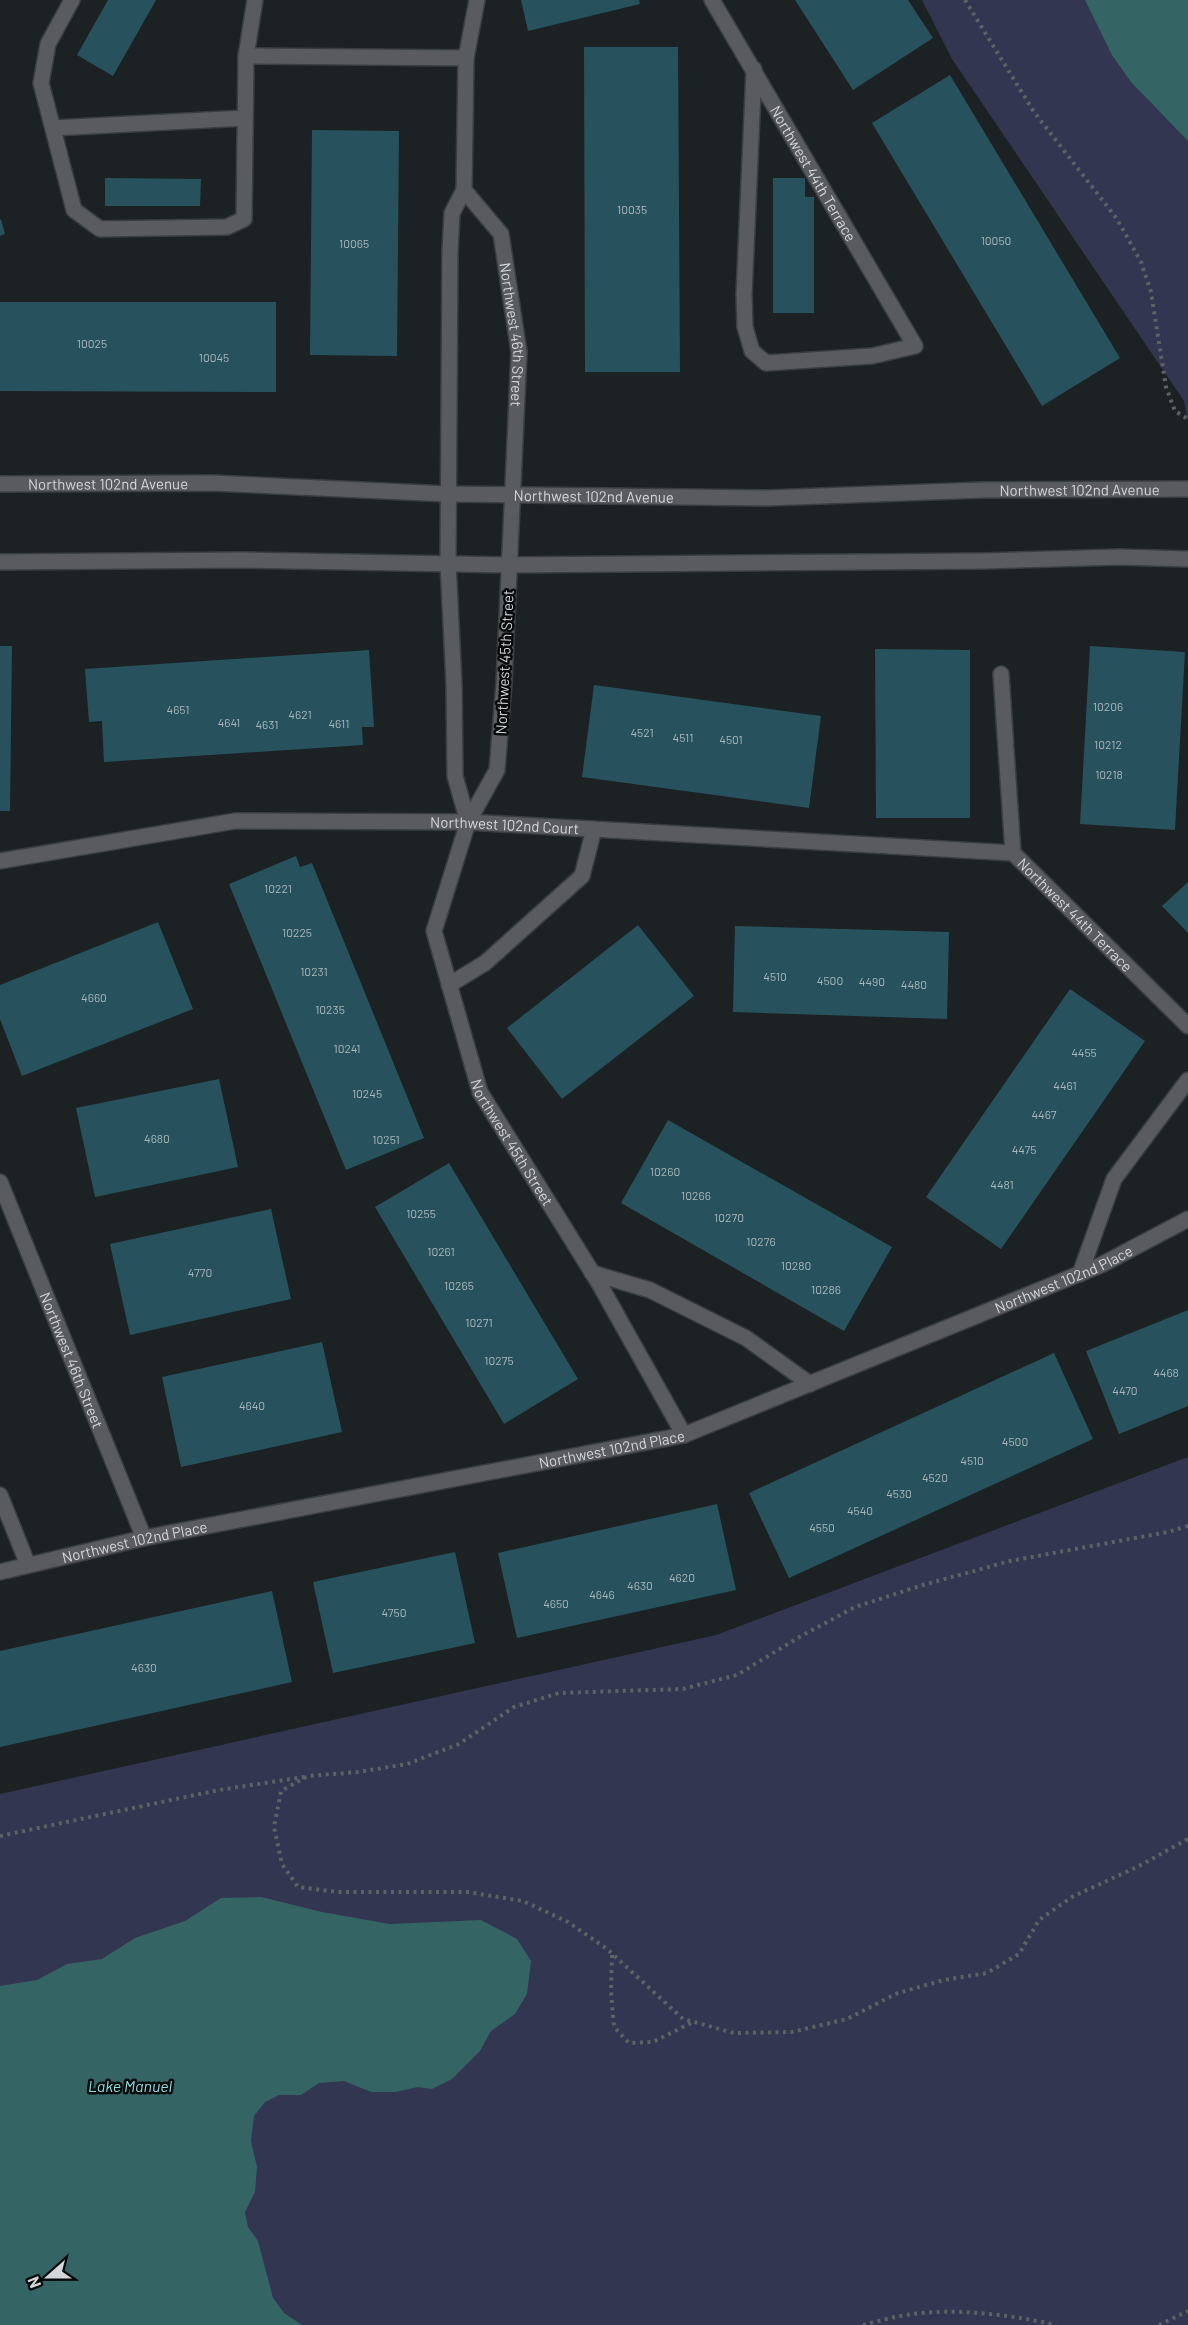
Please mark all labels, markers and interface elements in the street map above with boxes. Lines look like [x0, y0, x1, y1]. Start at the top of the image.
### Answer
street label: Northwest 44th Terrace [767, 102, 861, 245]
house number: 10035 [617, 202, 647, 216]
house number: 10050 [981, 233, 1011, 247]
house number: 10065 [339, 236, 369, 250]
street label: Northwest 46th Street [496, 261, 528, 407]
house number: 10025 [77, 336, 107, 350]
house number: 10045 [199, 350, 229, 364]
street label: Northwest 102nd Avenue [28, 474, 188, 493]
street label: Northwest 102nd Avenue [999, 480, 1160, 499]
street label: Northwest 102nd Avenue [513, 486, 674, 506]
street label: Northwest 45th Street [491, 589, 517, 735]
house number: 10206 [1093, 699, 1123, 713]
house number: 4651 [167, 702, 189, 716]
house number: 4621 [288, 707, 312, 721]
house number: 4641 [218, 715, 240, 729]
house number: 4611 [328, 716, 350, 730]
house number: 4631 [255, 717, 279, 731]
house number: 4521 [630, 725, 654, 739]
house number: 4511 [673, 730, 693, 744]
house number: 4501 [719, 732, 743, 746]
house number: 10212 [1094, 737, 1122, 751]
house number: 10218 [1095, 767, 1123, 781]
street label: Northwest 102nd Court [430, 813, 579, 837]
street label: Northwest 44th Terrace [1014, 854, 1137, 975]
house number: 10221 [264, 881, 292, 895]
house number: 10225 [282, 925, 312, 939]
house number: 10231 [300, 964, 328, 978]
house number: 4510 [763, 969, 787, 983]
house number: 4500 [817, 973, 843, 987]
house number: 4490 [859, 974, 885, 988]
house number: 4480 [901, 977, 927, 991]
house number: 4660 [81, 990, 107, 1004]
house number: 10235 [315, 1002, 345, 1016]
house number: 10241 [333, 1041, 361, 1055]
house number: 4455 [1071, 1045, 1097, 1059]
street label: Northwest 45th Street [468, 1077, 557, 1209]
house number: 4461 [1053, 1078, 1077, 1092]
house number: 10245 [352, 1086, 382, 1100]
house number: 4467 [1031, 1107, 1057, 1121]
house number: 4680 [144, 1131, 170, 1145]
house number: 10251 [372, 1132, 400, 1146]
house number: 4475 [1012, 1142, 1036, 1156]
house number: 10260 [650, 1164, 680, 1178]
house number: 4481 [990, 1177, 1014, 1191]
house number: 10266 [681, 1188, 711, 1202]
house number: 10255 [406, 1206, 436, 1220]
house number: 10270 [714, 1210, 744, 1224]
house number: 10276 [746, 1234, 776, 1248]
street label: Northwest 102nd Place [992, 1241, 1135, 1316]
house number: 10261 [427, 1244, 455, 1258]
house number: 10280 [781, 1258, 811, 1272]
house number: 4770 [188, 1265, 212, 1279]
house number: 10265 [444, 1278, 474, 1292]
house number: 10286 [811, 1282, 841, 1296]
street label: Northwest 46th Street [36, 1289, 108, 1431]
house number: 10271 [465, 1315, 493, 1329]
house number: 10275 [484, 1353, 514, 1367]
house number: 4468 [1153, 1365, 1179, 1379]
house number: 4470 [1112, 1383, 1138, 1397]
house number: 4640 [239, 1398, 265, 1412]
street label: Northwest 102nd Place [537, 1426, 686, 1472]
house number: 4500 [1002, 1434, 1028, 1448]
house number: 4510 [960, 1453, 984, 1467]
house number: 4520 [922, 1470, 948, 1484]
house number: 4530 [886, 1486, 912, 1500]
house number: 4540 [847, 1503, 873, 1517]
street label: Northwest 102nd Place [60, 1517, 209, 1566]
house number: 4550 [809, 1520, 835, 1534]
house number: 4620 [669, 1570, 695, 1584]
house number: 4630 [627, 1578, 653, 1592]
house number: 4646 [589, 1587, 615, 1601]
house number: 4650 [543, 1596, 569, 1610]
house number: 4750 [382, 1605, 406, 1619]
house number: 4630 [131, 1660, 157, 1674]
water label: Lake Manuel [88, 2076, 173, 2095]
north arrow [18, 2247, 78, 2307]
text: N [23, 2274, 44, 2291]

